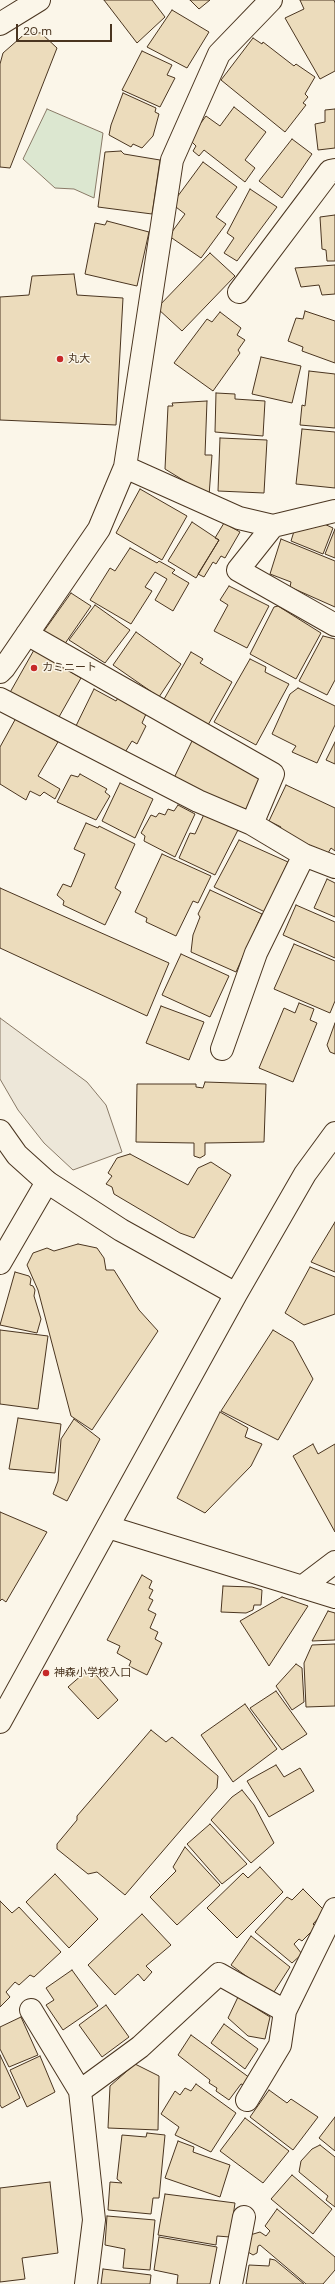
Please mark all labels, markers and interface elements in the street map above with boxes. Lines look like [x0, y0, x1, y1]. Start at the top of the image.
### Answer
scale bar [18, 16, 114, 42]
text: 20 m [23, 23, 52, 39]
place label: 丸大 [68, 352, 90, 366]
marker: 丸大 [55, 354, 65, 364]
place label: カミニート [42, 661, 97, 675]
marker: カミニート [29, 663, 39, 673]
place label: 神森小学校入口 [54, 1666, 131, 1680]
marker: 神森小学校入口 [41, 1668, 51, 1678]

